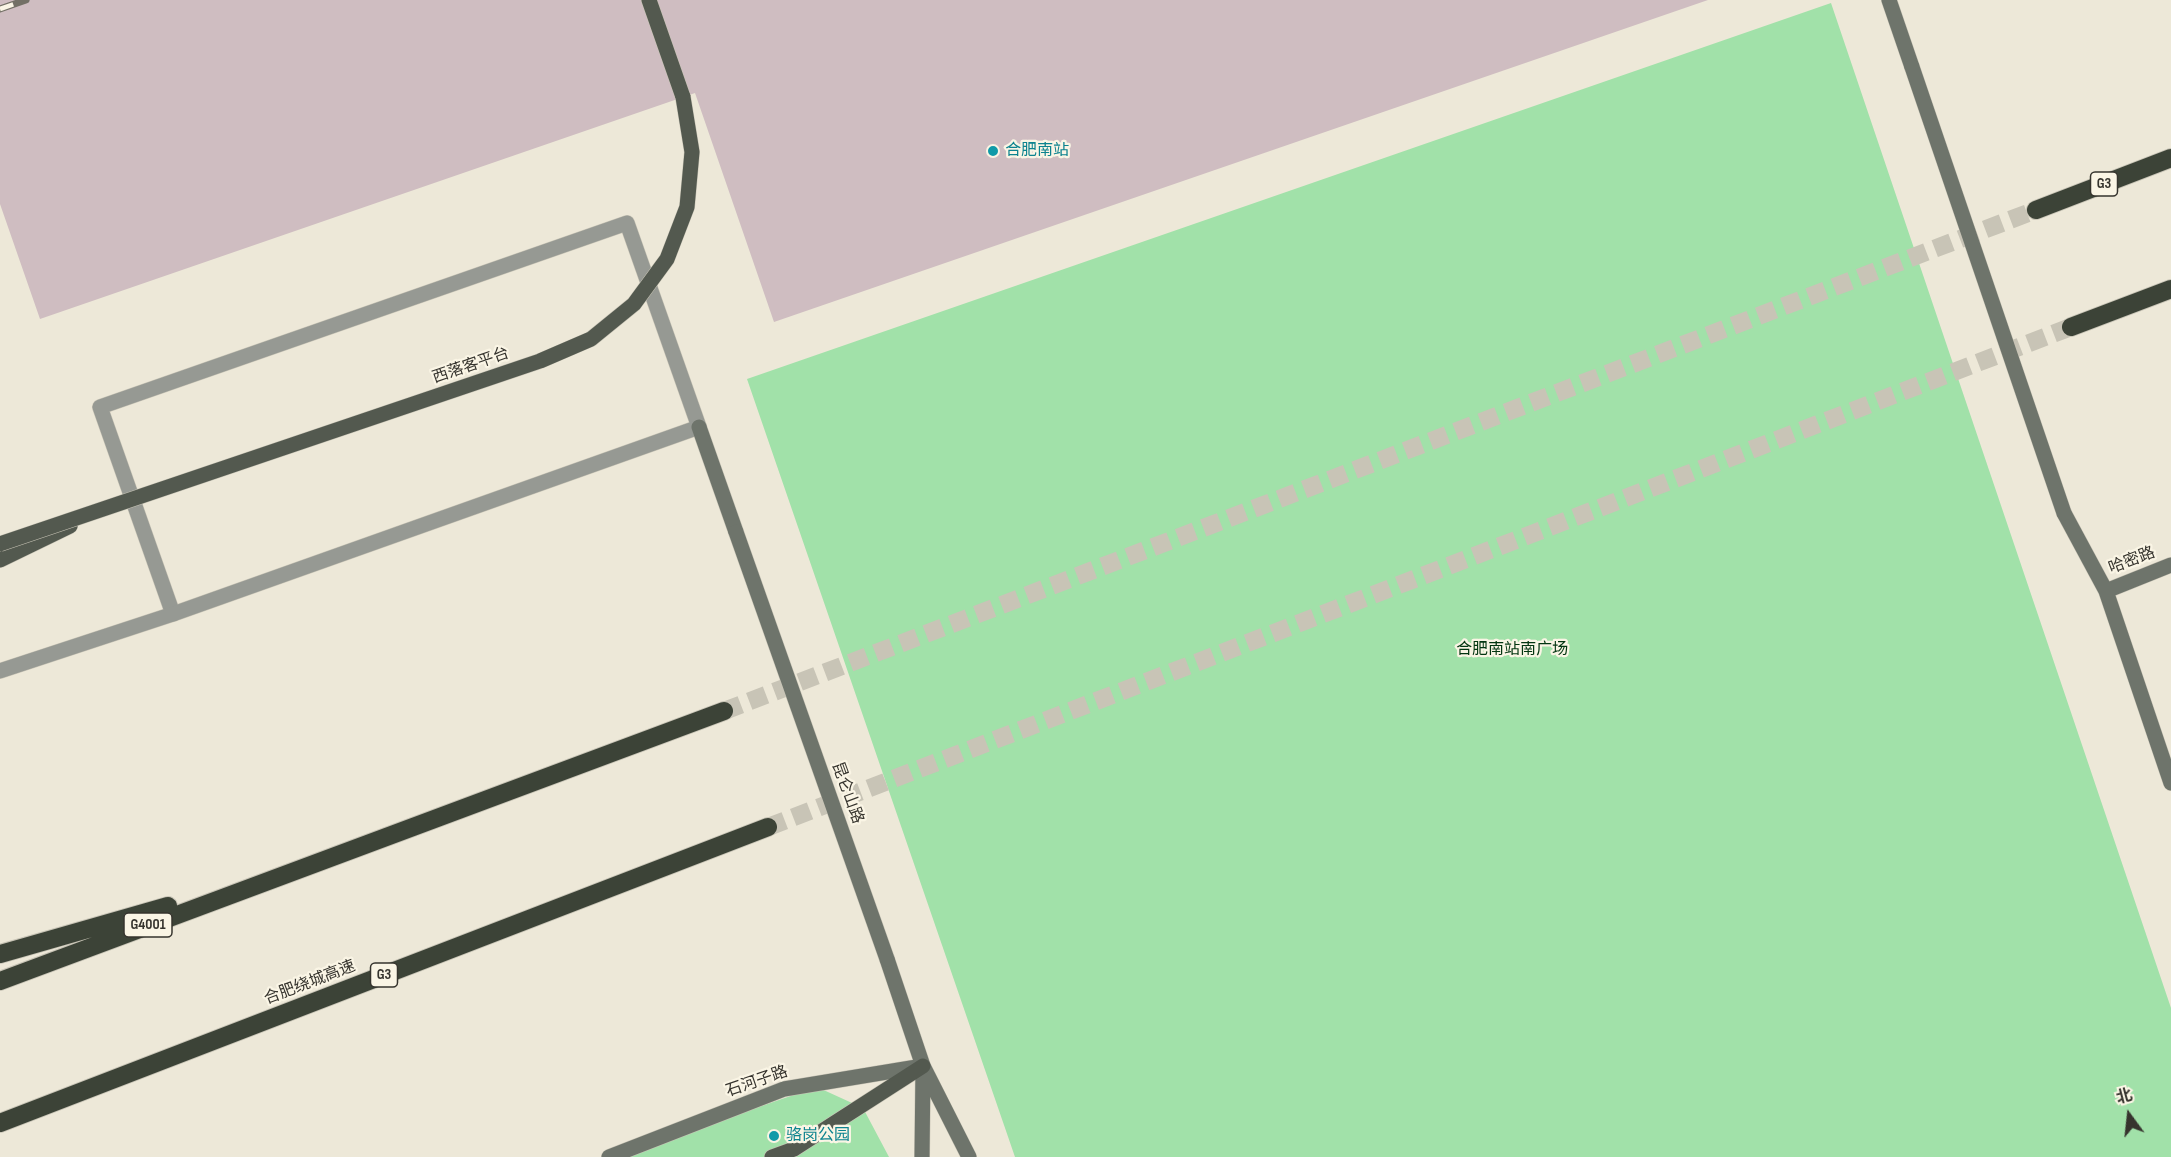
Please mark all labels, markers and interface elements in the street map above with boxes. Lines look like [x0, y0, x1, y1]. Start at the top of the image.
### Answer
place label: 合肥南站 [1005, 141, 1069, 161]
marker: 合肥南站 [986, 144, 1000, 158]
road number: G3 [2090, 172, 2118, 196]
street label: 西落客平台 [430, 344, 512, 388]
street label: 哈密路 [2106, 543, 2158, 579]
park label: 合肥南站南广场 [1456, 640, 1568, 660]
street label: 昆仑山路 [827, 760, 867, 826]
road number: G4001 [124, 913, 172, 937]
street label: 合肥绕城高速 [262, 957, 358, 1009]
road number: G3 [370, 963, 398, 987]
street label: 石河子路 [724, 1063, 790, 1101]
north arrow [2099, 1085, 2159, 1145]
text: 北 [2114, 1086, 2134, 1108]
place label: 骆岗公园 [786, 1126, 850, 1146]
marker: 骆岗公园 [767, 1129, 781, 1143]

